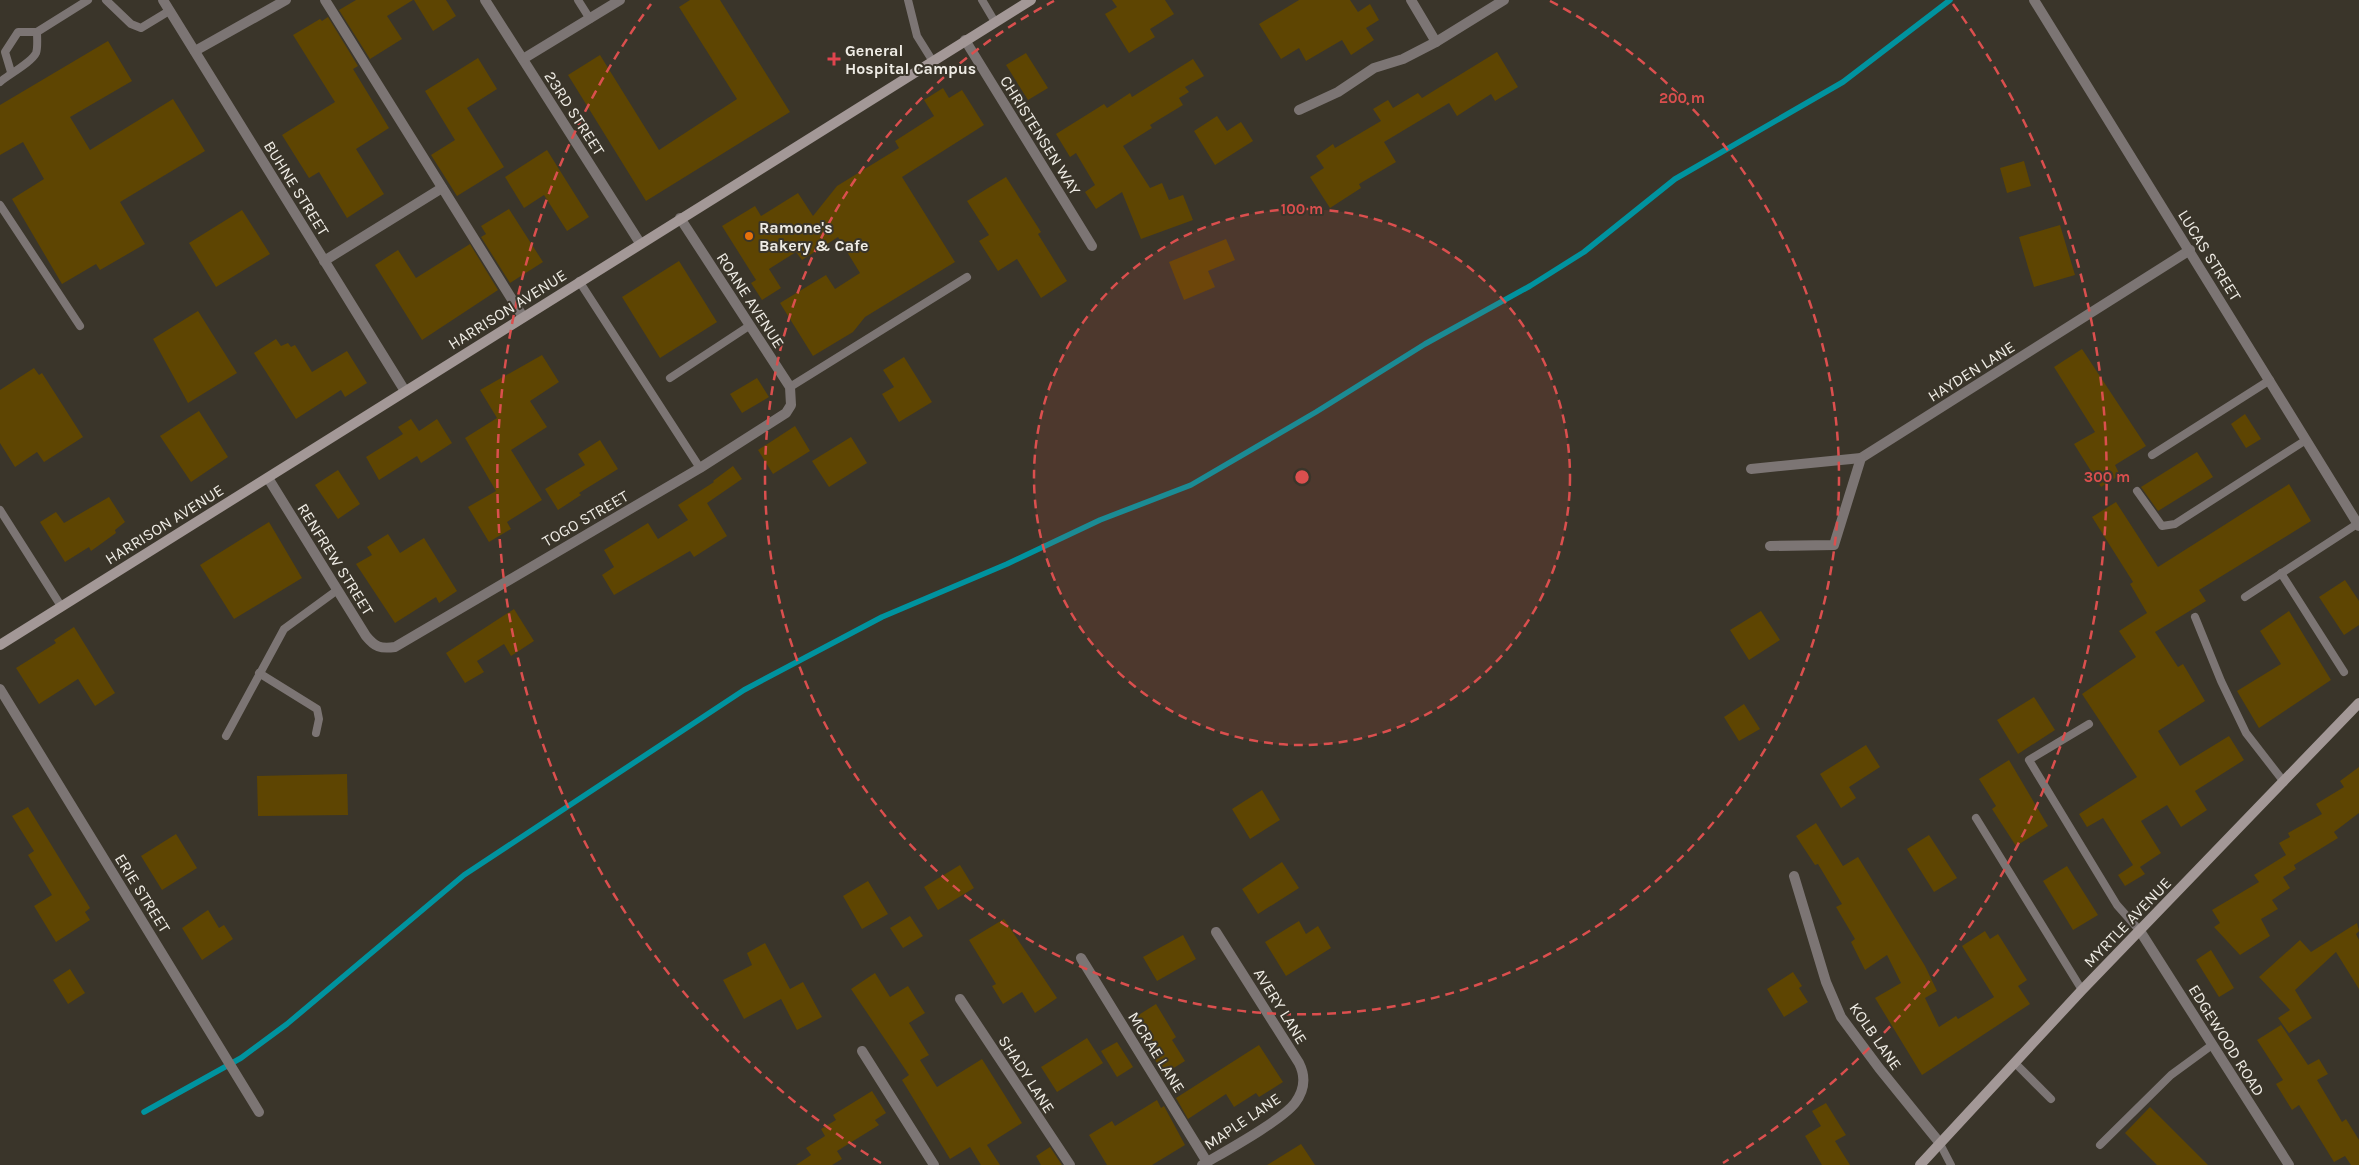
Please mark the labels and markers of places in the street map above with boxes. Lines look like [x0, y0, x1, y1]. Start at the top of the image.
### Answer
place label: General Hospital Campus [845, 41, 976, 78]
marker: General Hospital Campus [827, 52, 841, 66]
place label: Ramone's Bakery & Cafe [759, 218, 868, 255]
marker: Ramone's Bakery & Cafe [743, 230, 755, 242]
centre of rings [1293, 468, 1311, 486]

